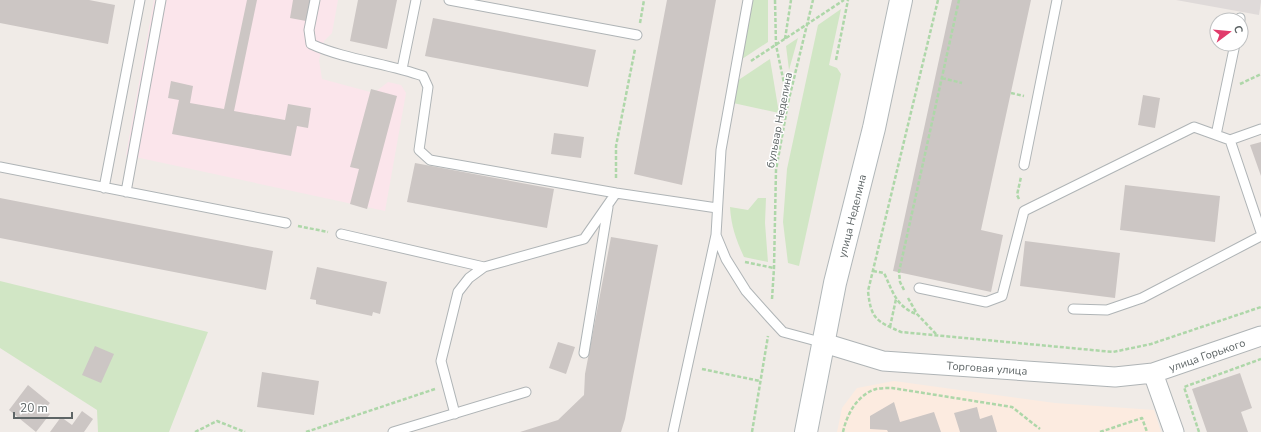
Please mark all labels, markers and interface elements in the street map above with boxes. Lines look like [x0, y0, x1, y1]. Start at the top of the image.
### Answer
north arrow [1209, 12, 1249, 52]
text: С [1230, 24, 1247, 36]
street label: бульвар Неделина [763, 71, 796, 169]
street label: улица Неделина [835, 173, 870, 259]
street label: улица Горького [1167, 335, 1247, 376]
street label: Торговая улица [946, 358, 1028, 379]
scale bar [14, 394, 72, 420]
text: 20 m [20, 400, 48, 416]

